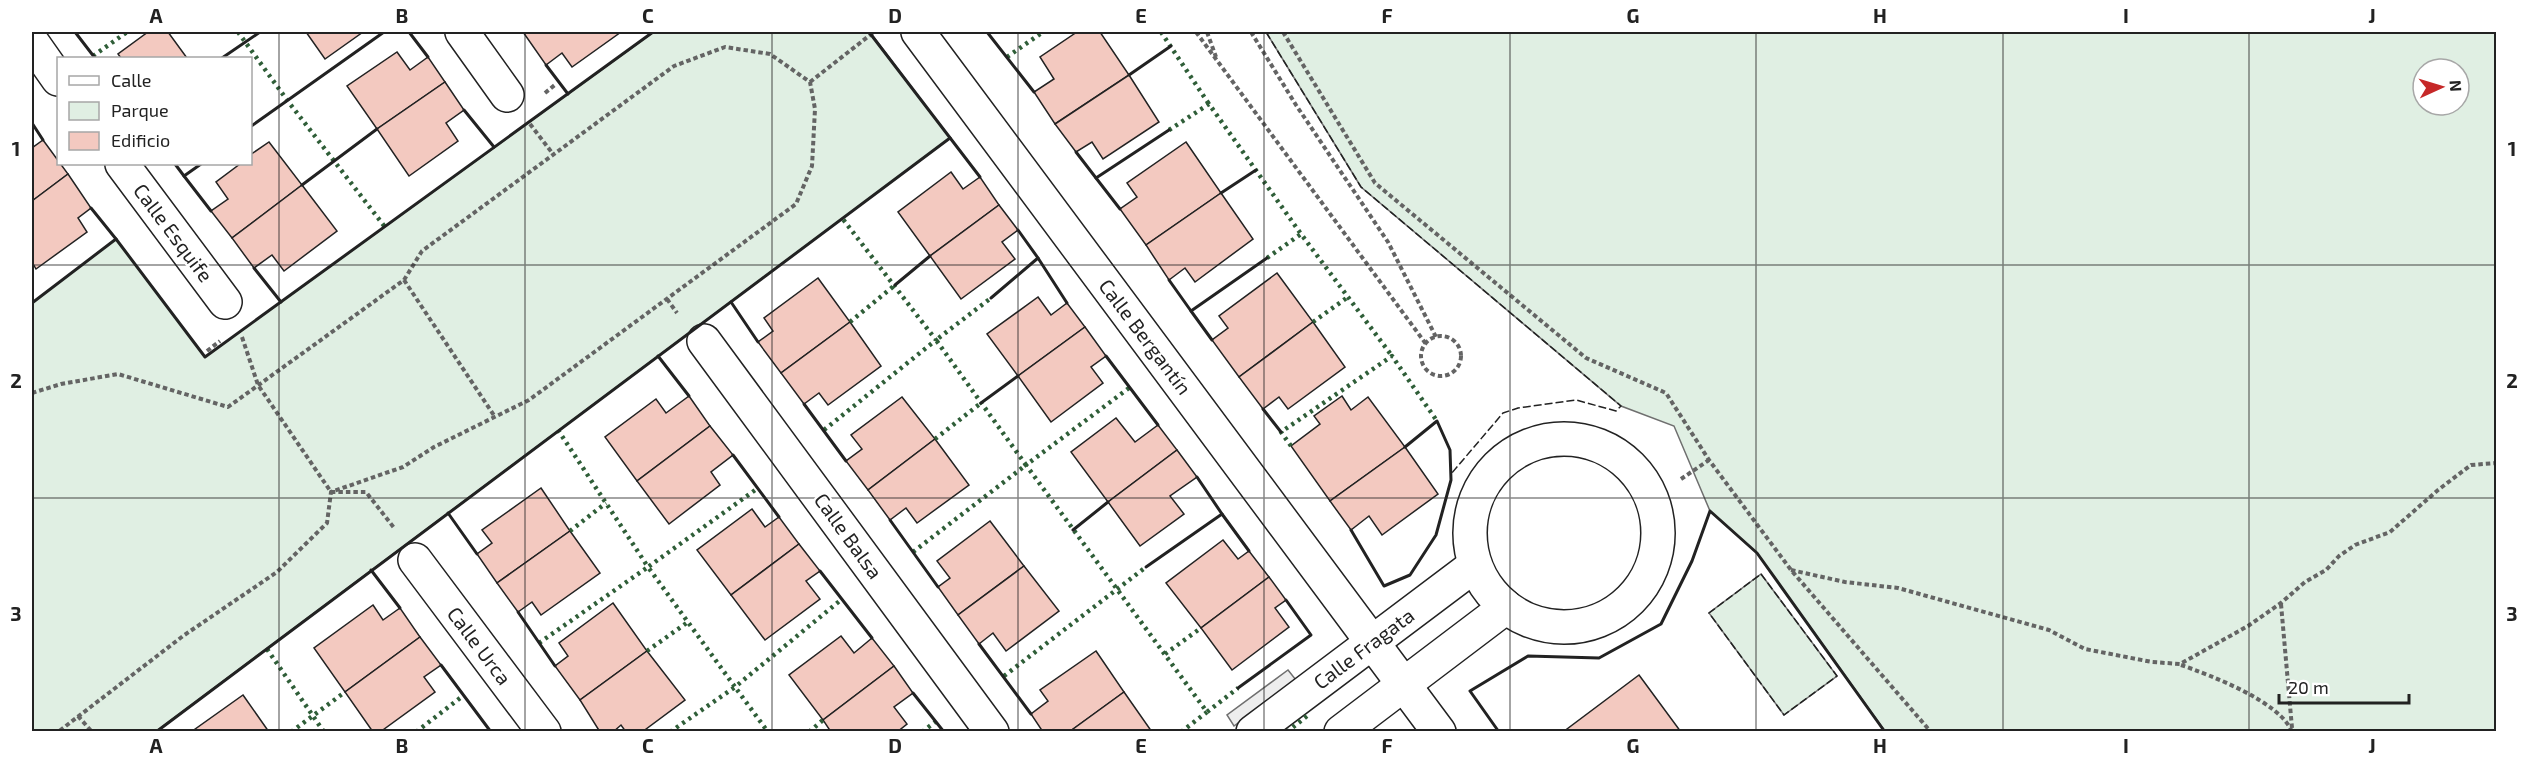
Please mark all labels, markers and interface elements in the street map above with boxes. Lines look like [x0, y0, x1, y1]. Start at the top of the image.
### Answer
text: A [149, 3, 163, 27]
text: B [396, 3, 408, 27]
text: C [642, 3, 654, 27]
text: D [888, 3, 902, 27]
text: E [1135, 3, 1147, 27]
text: F [1381, 3, 1393, 27]
text: G [1627, 3, 1639, 27]
text: H [1873, 3, 1887, 27]
text: I [2123, 3, 2129, 27]
text: J [2368, 3, 2376, 27]
legend [57, 57, 252, 165]
north arrow [2411, 57, 2471, 117]
text: Calle [111, 69, 152, 91]
text: N [2447, 79, 2466, 92]
text: Parque [111, 99, 169, 121]
text: Edificio [111, 129, 170, 151]
text: 1 [12, 136, 20, 160]
text: 1 [2508, 136, 2516, 160]
street label: Calle Esquife [129, 179, 219, 286]
street label: Calle Bergantín [1095, 274, 1197, 399]
text: 2 [10, 368, 22, 392]
text: 2 [2506, 368, 2518, 392]
street label: Calle Balsa [810, 488, 888, 583]
text: 3 [10, 601, 22, 625]
text: 3 [2506, 601, 2518, 625]
street label: Calle Urca [443, 602, 517, 689]
street label: Calle Fragata [1308, 603, 1418, 694]
scale bar [2279, 667, 2410, 705]
text: 20 m [2288, 676, 2329, 698]
text: A [149, 733, 163, 757]
text: B [396, 733, 408, 757]
text: C [642, 733, 654, 757]
text: D [888, 733, 902, 757]
text: E [1135, 733, 1147, 757]
text: F [1381, 733, 1393, 757]
text: G [1627, 733, 1639, 757]
text: H [1873, 733, 1887, 757]
text: I [2123, 733, 2129, 757]
text: J [2368, 733, 2376, 757]

